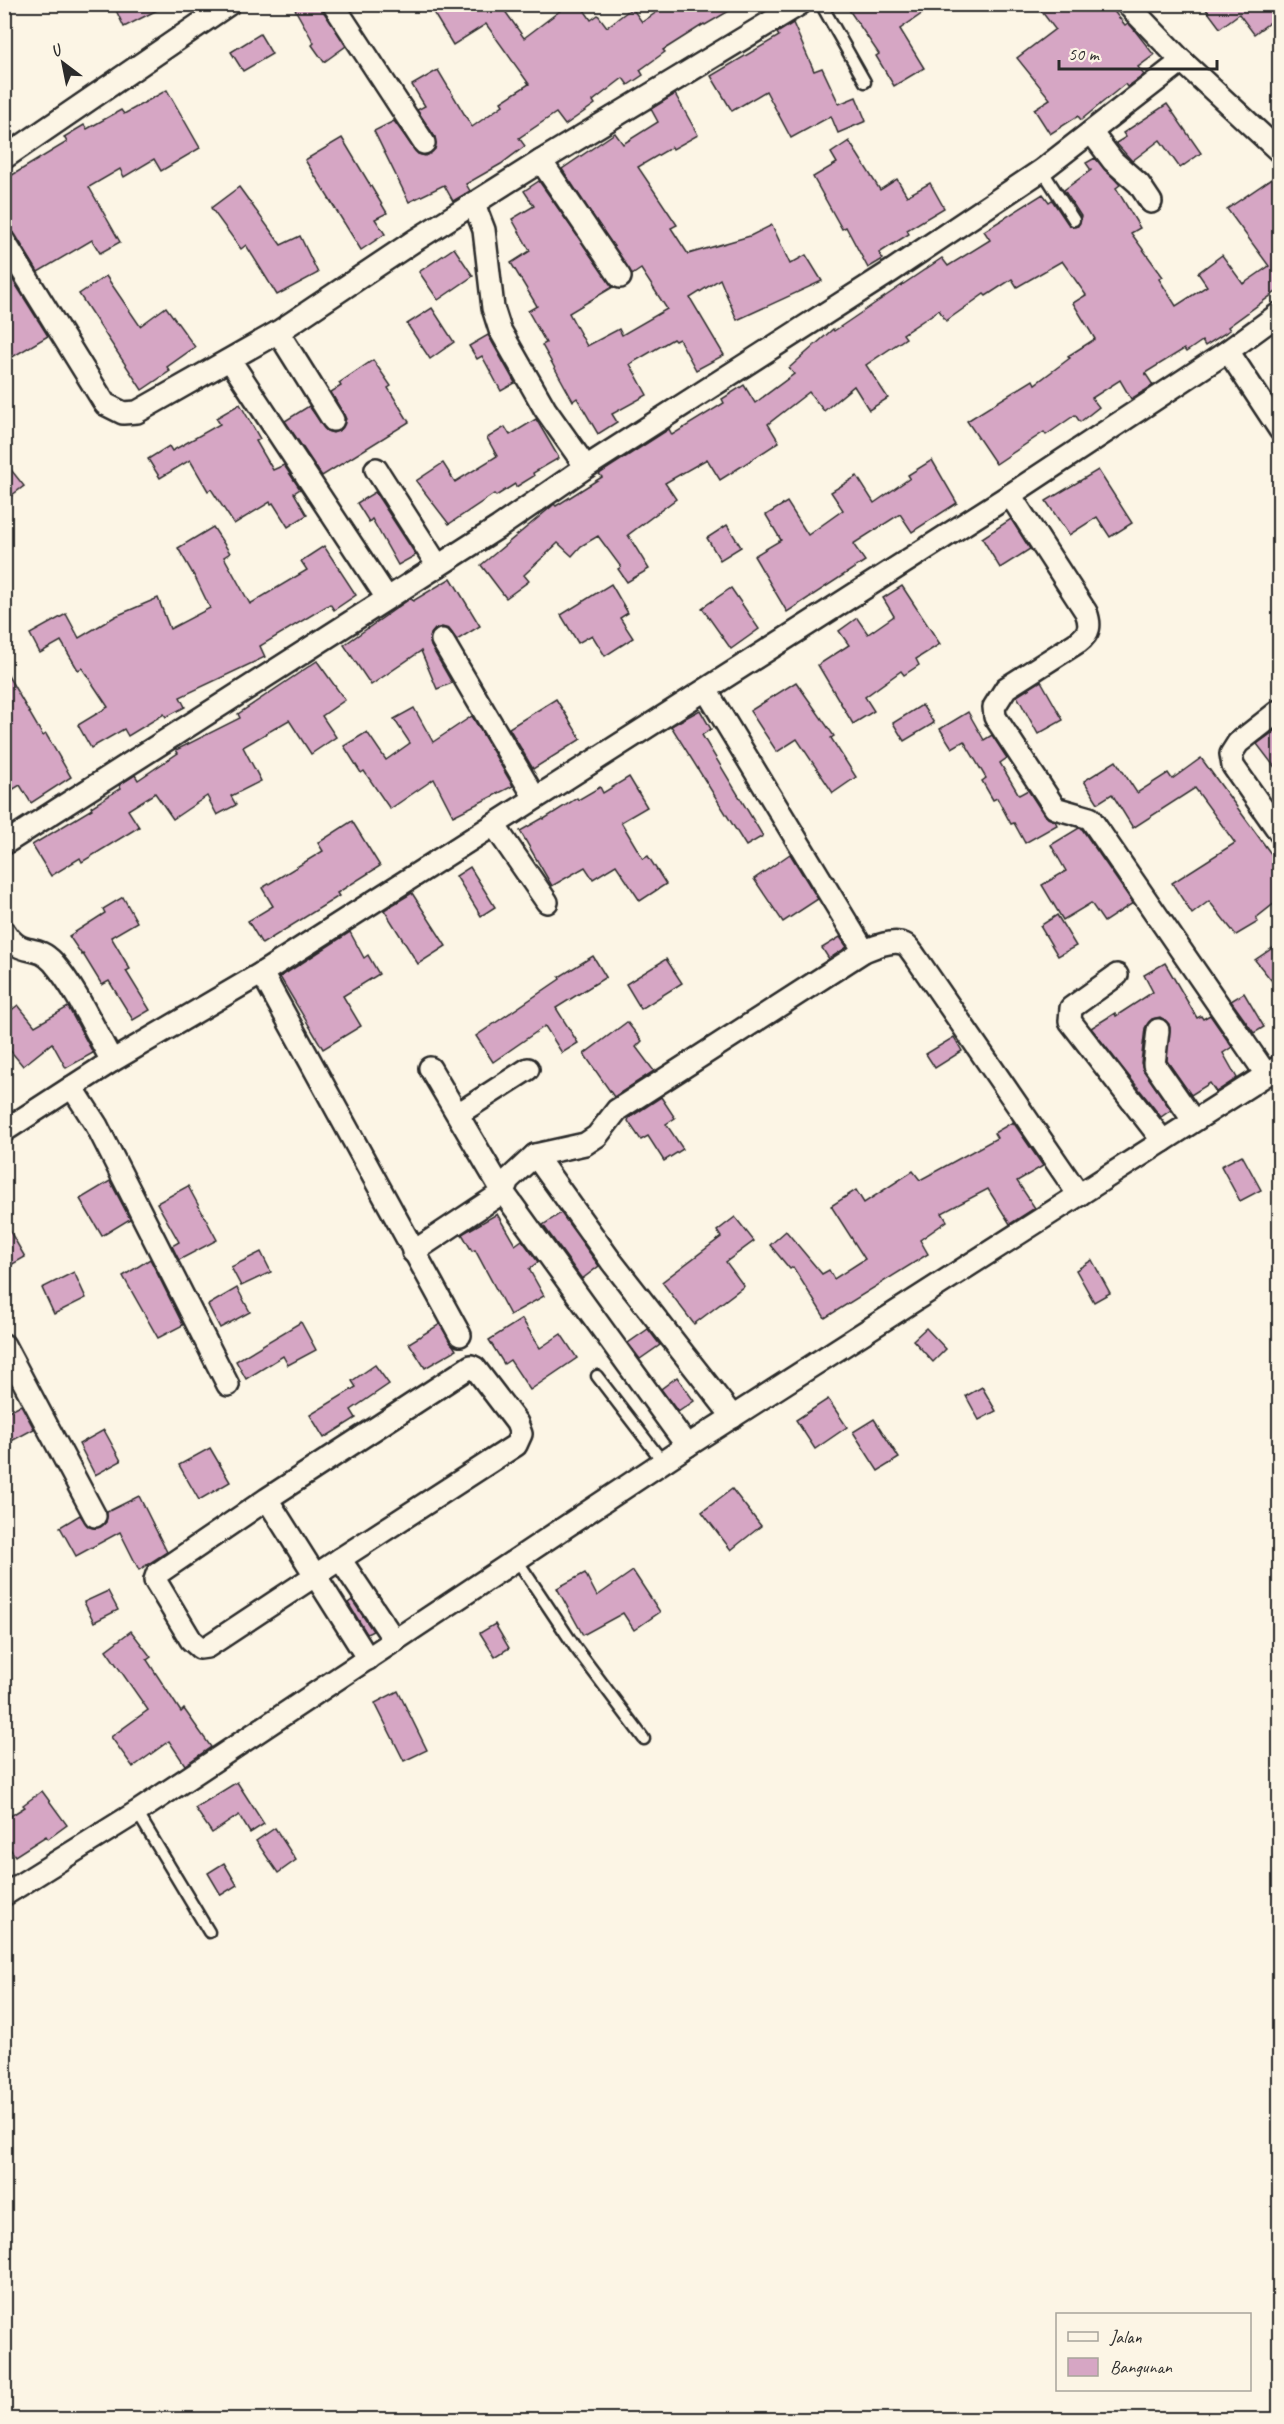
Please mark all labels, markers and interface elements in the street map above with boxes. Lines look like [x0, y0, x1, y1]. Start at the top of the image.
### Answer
north arrow [33, 33, 93, 93]
scale bar [1059, 33, 1216, 71]
text: U [47, 39, 67, 62]
text: 50 m [1068, 43, 1101, 65]
legend [1056, 2313, 1251, 2391]
text: Jalan [1109, 2326, 1142, 2348]
text: Bangunan [1110, 2356, 1173, 2378]

